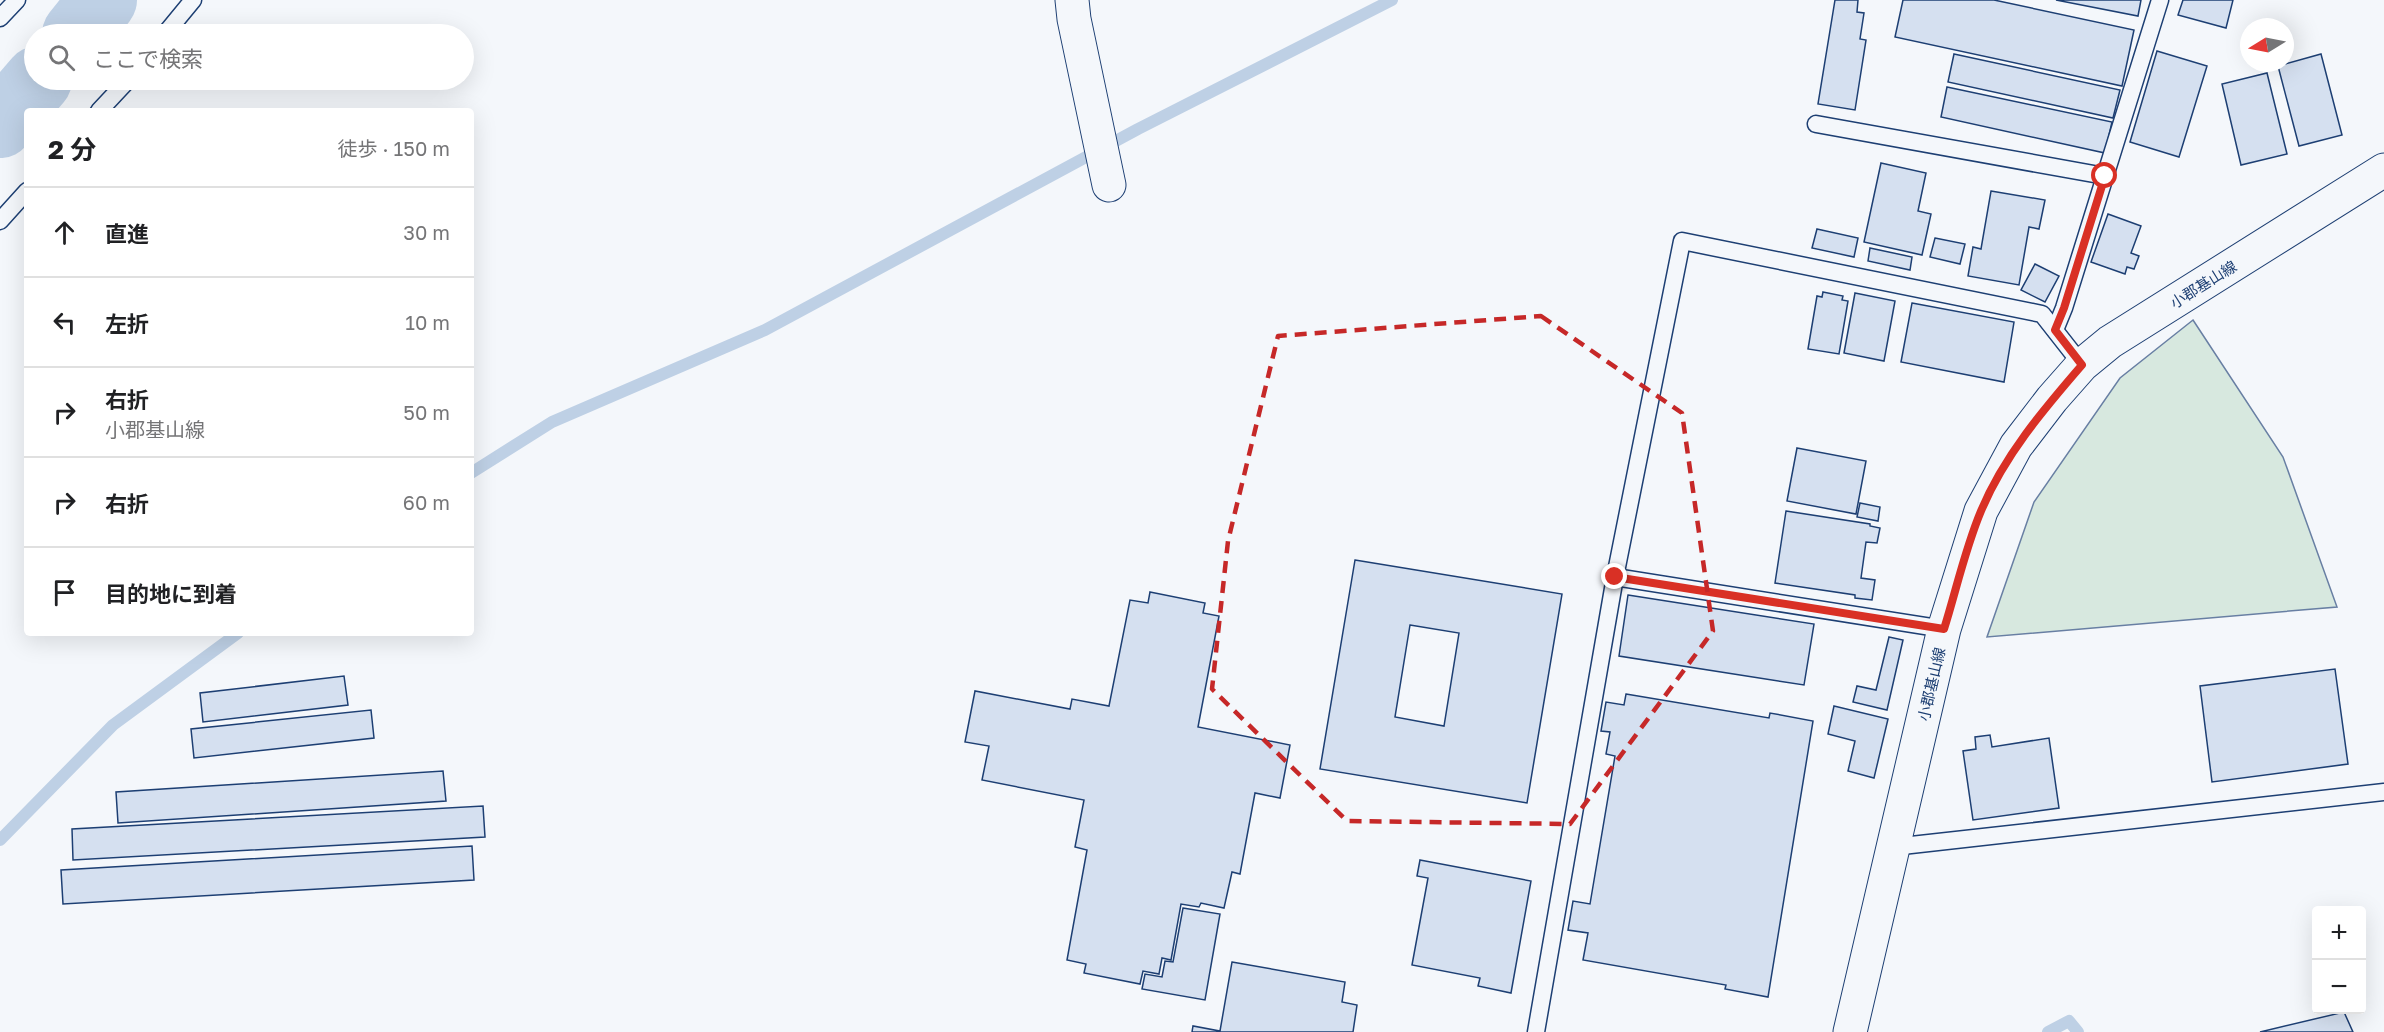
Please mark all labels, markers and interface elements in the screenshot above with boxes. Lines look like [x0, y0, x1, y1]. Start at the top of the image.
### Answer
north arrow [2240, 18, 2294, 72]
search box [24, 24, 474, 90]
icon: search [45, 41, 78, 74]
text: ここで検索 [93, 45, 203, 72]
text: 2 分 [48, 134, 96, 165]
text: 徒歩 · 150 m [338, 136, 450, 160]
route start [2091, 162, 2117, 188]
icon: ahead [48, 216, 81, 249]
text: 直進 [105, 220, 149, 247]
text: 30 m [403, 220, 450, 244]
street label: 小郡基山線 [2166, 256, 2240, 312]
icon: left [48, 306, 81, 339]
text: 左折 [105, 310, 149, 337]
text: 10 m [405, 310, 450, 334]
text: 右折 [105, 386, 149, 413]
icon: right [48, 396, 81, 429]
text: 50 m [403, 400, 450, 424]
text: 小郡基山線 [105, 417, 205, 441]
icon: right [48, 486, 81, 519]
text: 右折 [105, 490, 149, 517]
text: 60 m [403, 490, 450, 514]
route end [1601, 563, 1627, 589]
icon: arrive [48, 576, 81, 609]
text: 目的地に到着 [105, 580, 237, 607]
street label: 小郡基山線 [1914, 645, 1948, 723]
map controls [2312, 906, 2366, 1014]
button: + [2312, 906, 2366, 960]
button: − [2312, 960, 2366, 1014]

